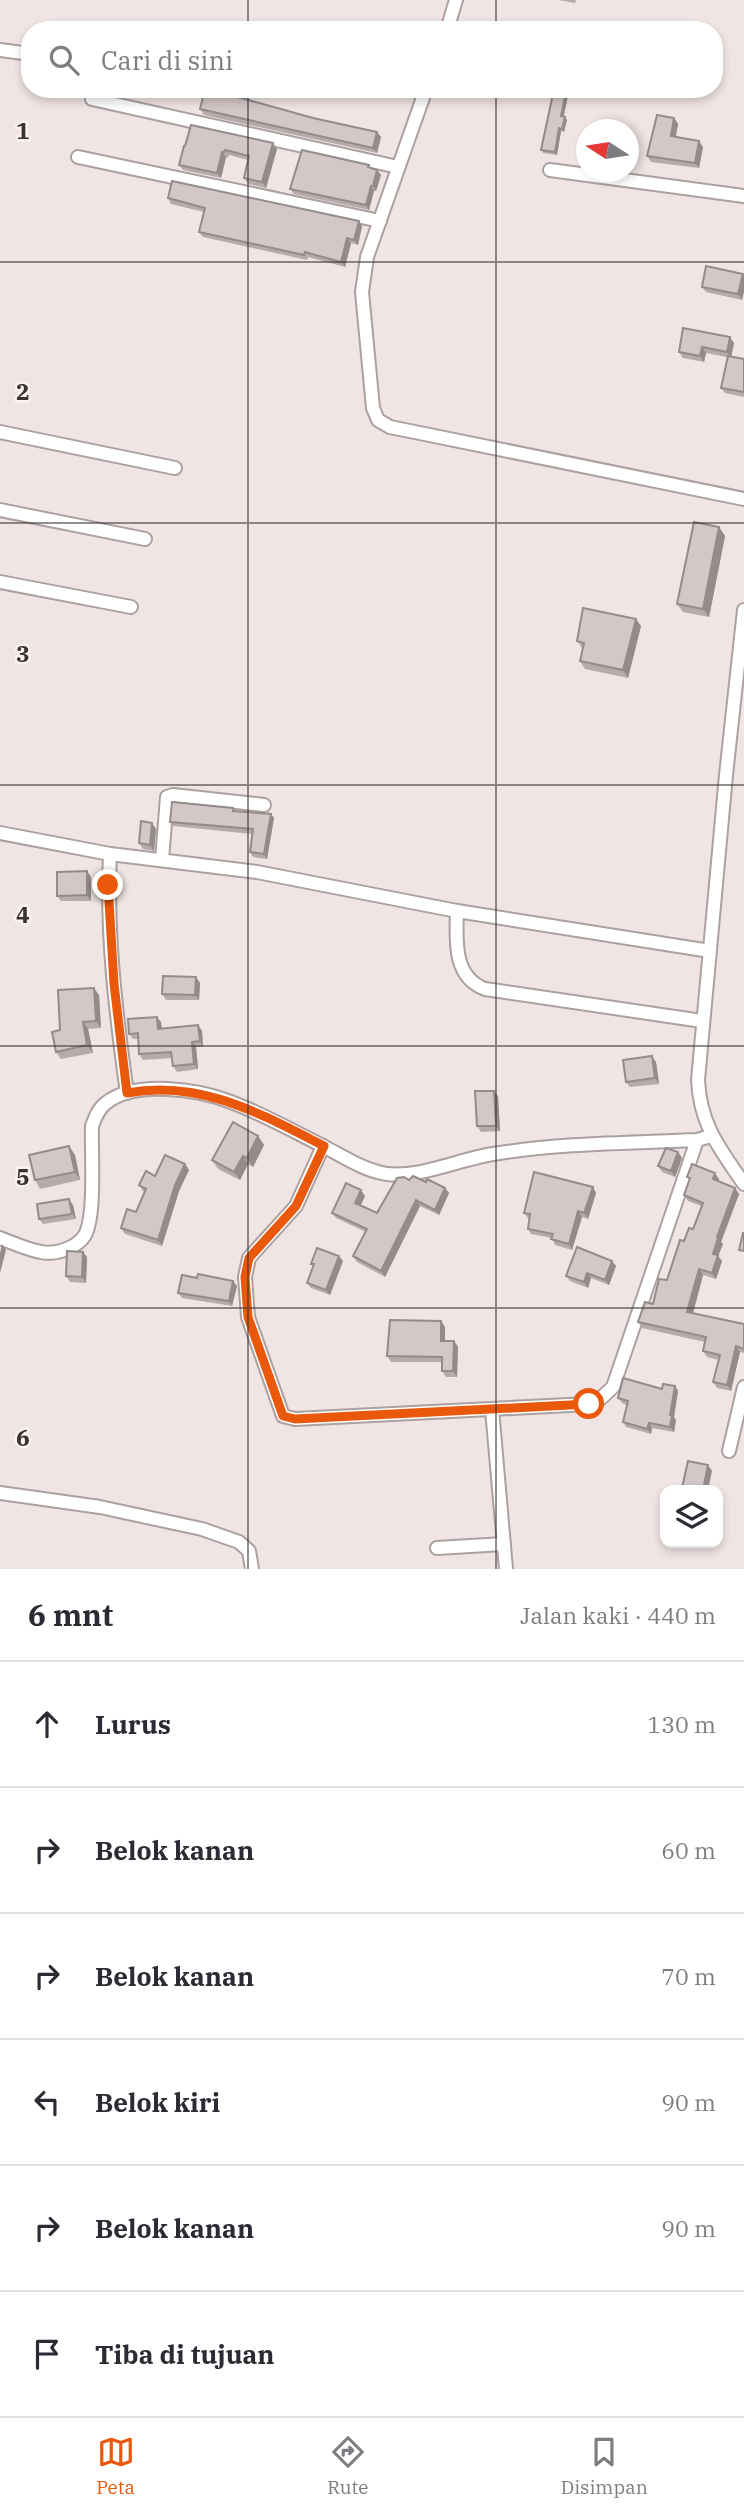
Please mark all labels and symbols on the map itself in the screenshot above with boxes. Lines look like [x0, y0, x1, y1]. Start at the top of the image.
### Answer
text: 1 [16, 115, 30, 145]
north arrow [576, 119, 639, 182]
text: 2 [16, 376, 30, 406]
text: 3 [16, 638, 30, 668]
route end [92, 869, 123, 900]
text: 4 [16, 899, 30, 929]
text: 5 [16, 1161, 30, 1191]
route start [573, 1388, 604, 1419]
text: 6 [16, 1422, 30, 1452]

